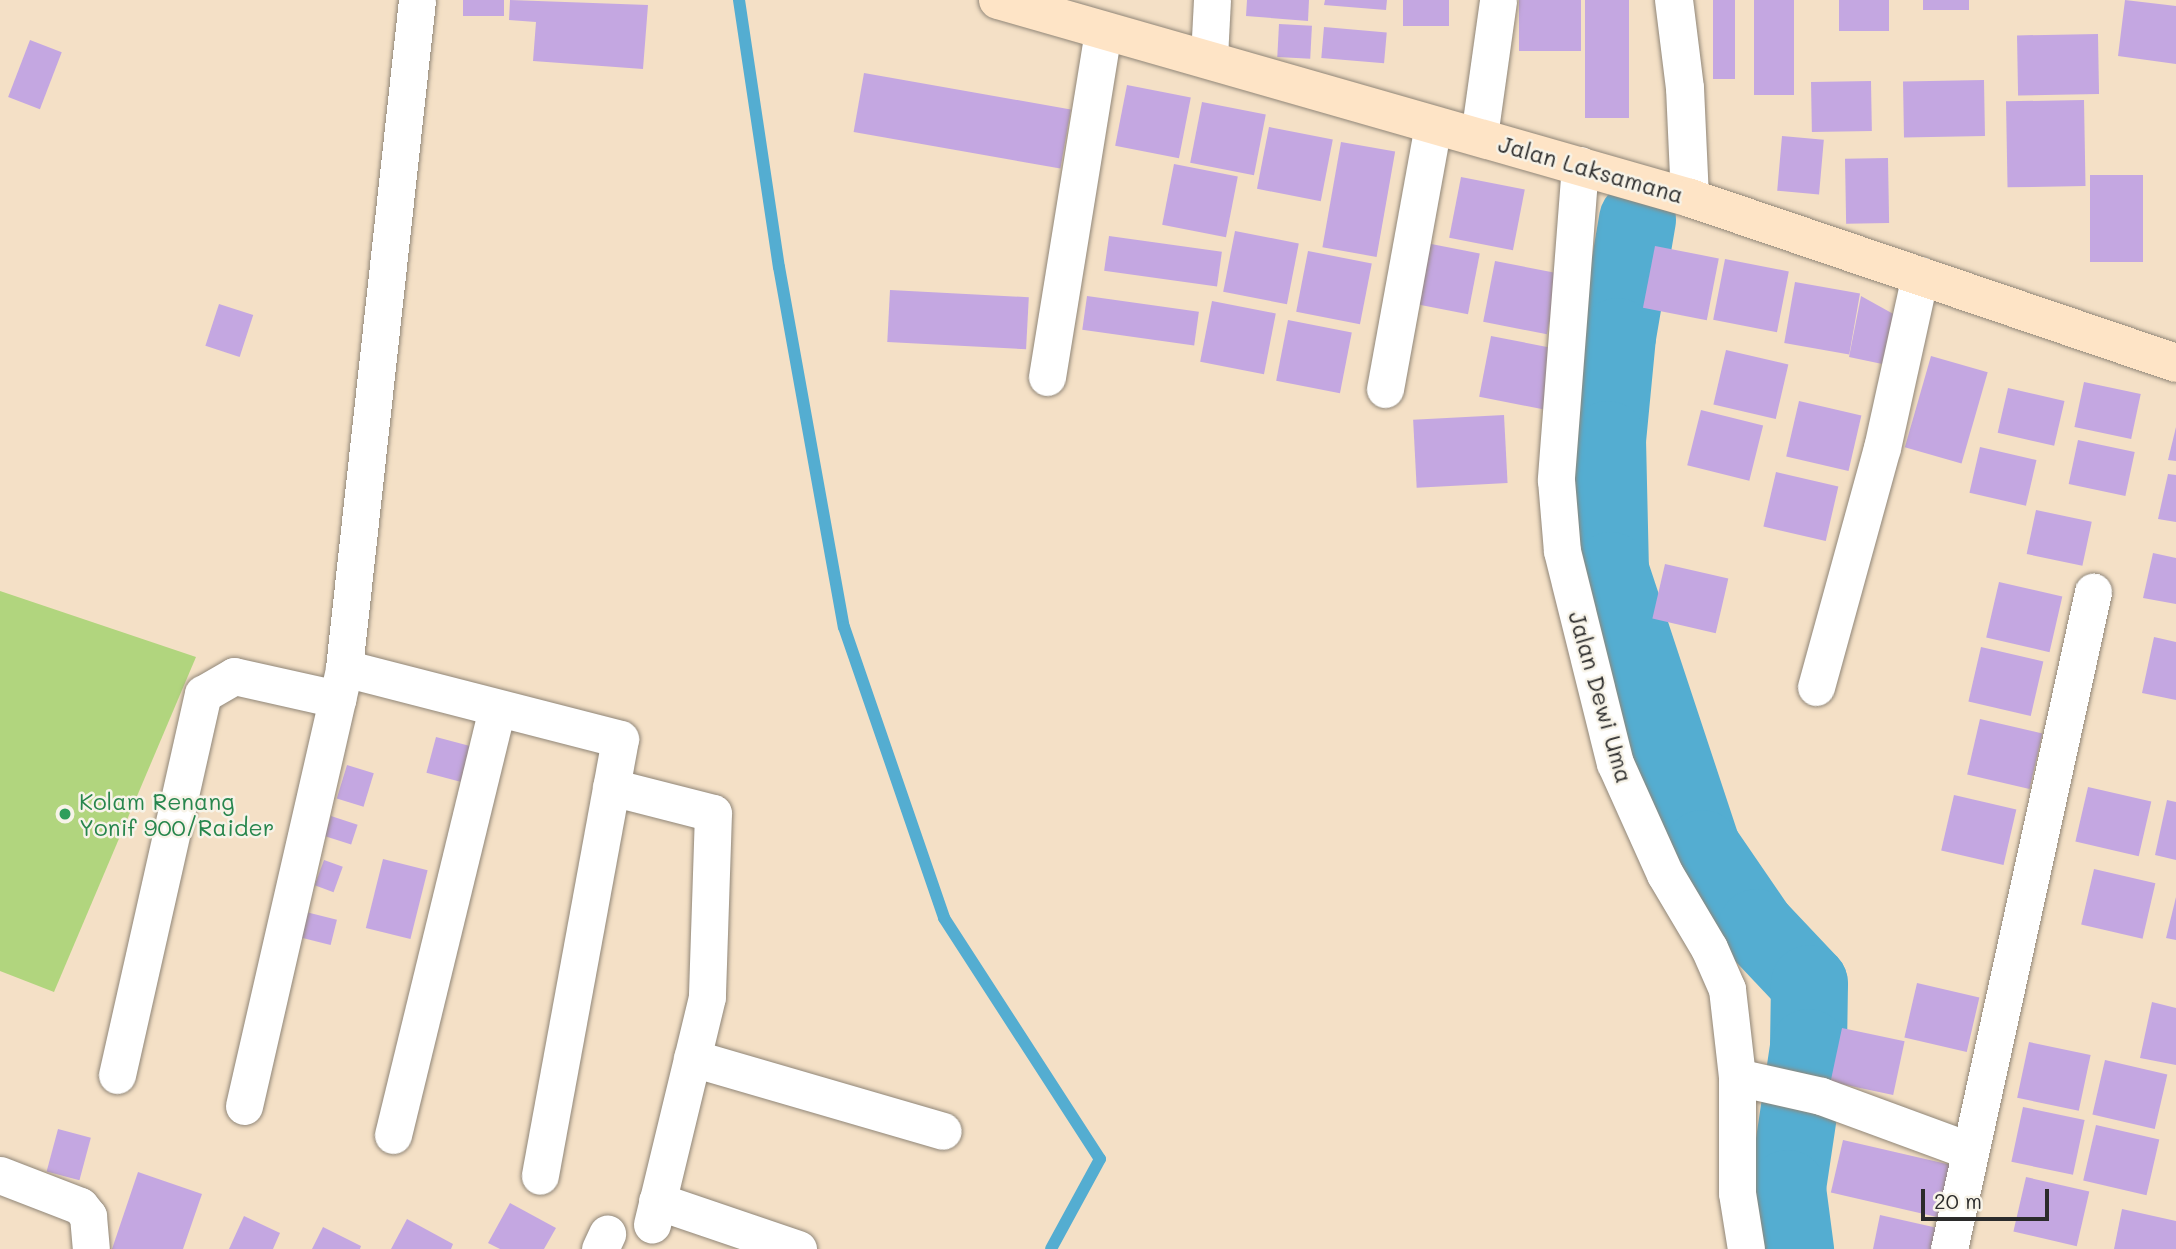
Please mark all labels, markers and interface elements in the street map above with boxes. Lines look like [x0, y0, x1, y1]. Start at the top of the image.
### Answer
street label: Jalan Laksamana [1495, 129, 1687, 209]
street label: Jalan Dewi Uma [1563, 608, 1639, 786]
place label: Kolam Renang Yonif 900/Raider [79, 787, 274, 841]
marker: Kolam Renang Yonif 900/Raider [57, 806, 73, 822]
scale bar [1924, 1176, 2052, 1220]
text: 20 m [1934, 1187, 1982, 1214]

